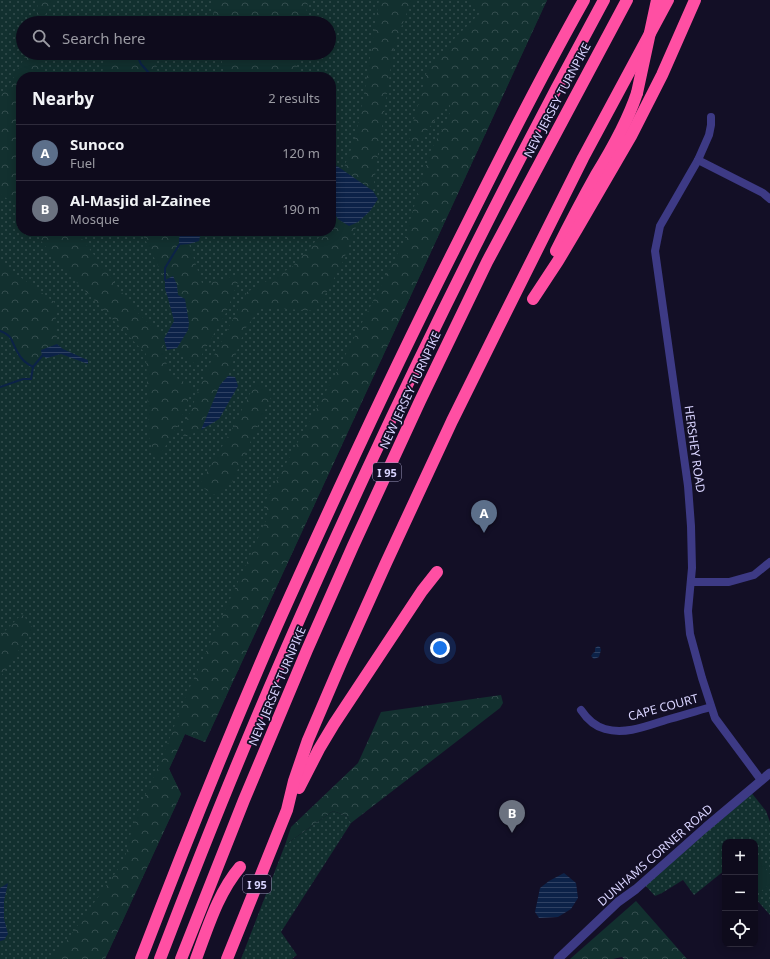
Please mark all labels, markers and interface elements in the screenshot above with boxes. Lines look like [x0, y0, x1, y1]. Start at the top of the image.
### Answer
search box [16, 16, 336, 60]
icon: search [30, 27, 52, 49]
text: Search here [62, 28, 145, 48]
street label: NEW JERSEY TURNPIKE [519, 39, 595, 161]
text: Nearby [32, 87, 94, 110]
text: 2 results [268, 89, 320, 107]
text: Sunoco [70, 134, 124, 154]
text: A [41, 144, 50, 162]
text: 120 m [282, 144, 320, 162]
text: Fuel [70, 154, 95, 172]
text: Al-Masjid al-Zainee [70, 190, 211, 210]
text: B [41, 200, 49, 218]
text: 190 m [282, 200, 320, 218]
text: Mosque [70, 210, 119, 228]
street label: NEW JERSEY TURNPIKE [375, 328, 445, 452]
street label: HERSHEY ROAD [680, 404, 710, 494]
road number: I 95 [373, 463, 401, 481]
pin: A [471, 500, 497, 533]
street label: NEW JERSEY TURNPIKE [244, 624, 310, 748]
your location [430, 638, 450, 658]
street label: CAPE COURT [626, 689, 700, 725]
pin: B [499, 800, 525, 833]
street label: DUNHAMS CORNER ROAD [594, 800, 716, 910]
map controls [722, 839, 758, 947]
button: + [722, 839, 758, 875]
road number: I 95 [243, 875, 271, 893]
button: − [722, 875, 758, 911]
button: locate [722, 911, 758, 947]

